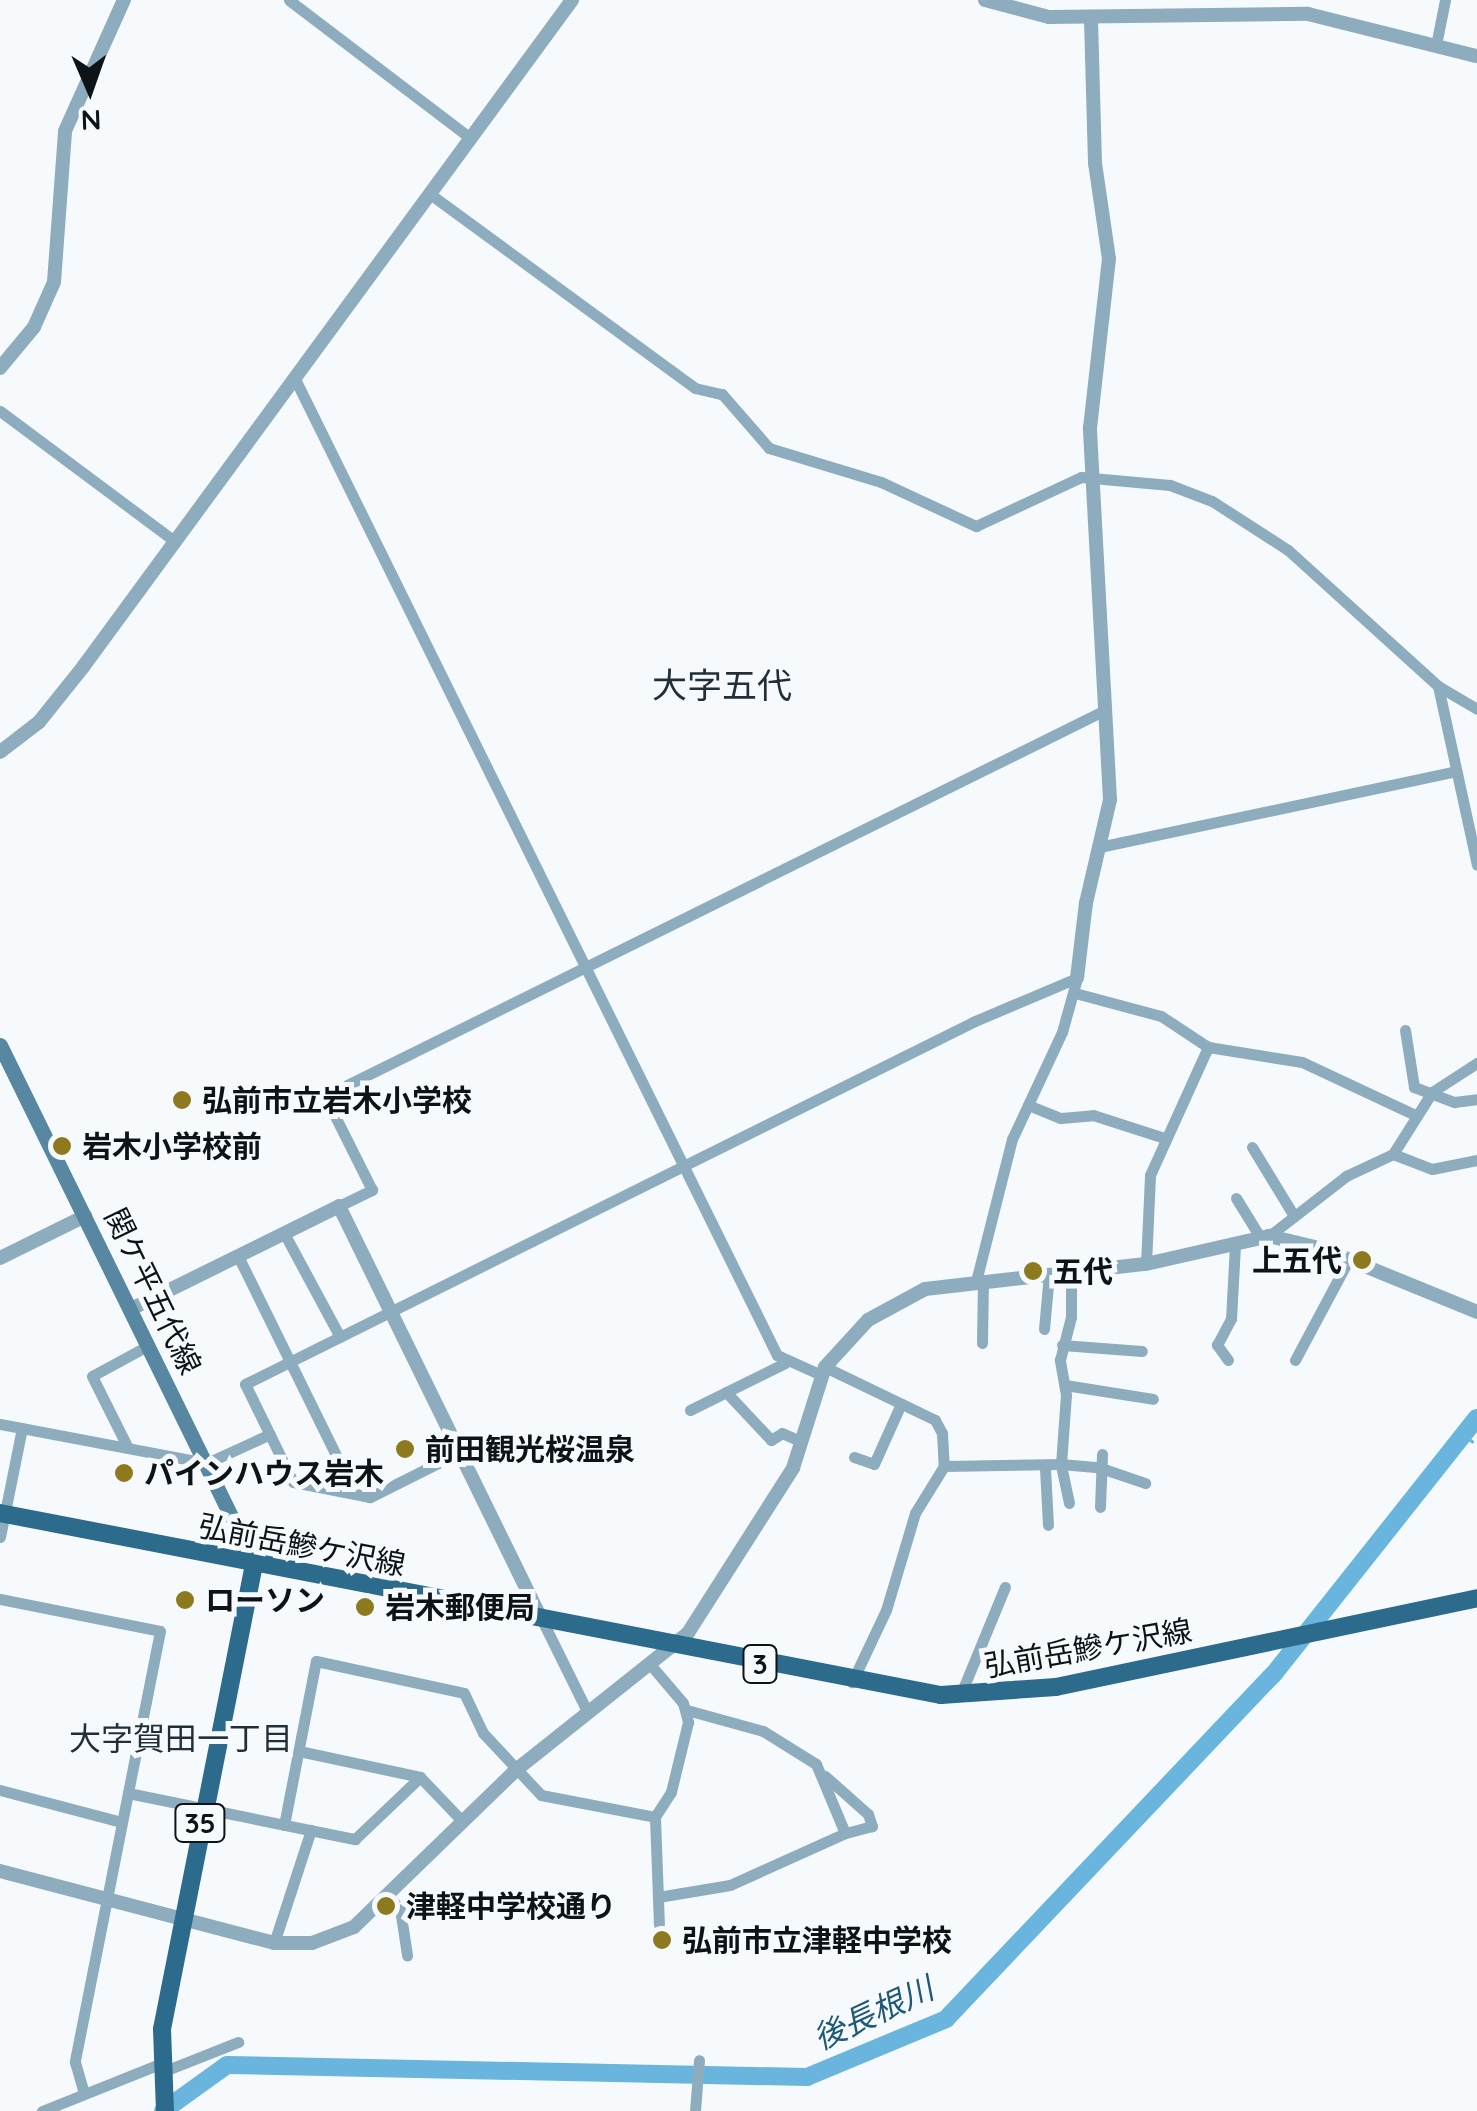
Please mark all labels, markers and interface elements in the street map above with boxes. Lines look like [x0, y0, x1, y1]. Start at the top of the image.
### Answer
north arrow [40, 40, 140, 140]
text: N [80, 103, 102, 138]
district label: 大字五代 [652, 664, 792, 706]
place label: 弘前市立岩木小学校 [202, 1082, 472, 1118]
marker: 弘前市立岩木小学校 [171, 1089, 193, 1111]
place label: 岩木小学校前 [82, 1128, 262, 1164]
marker: 岩木小学校前 [51, 1135, 73, 1157]
street label: 関ケ平五代線 [97, 1202, 209, 1380]
place label: 上五代 [1252, 1242, 1342, 1278]
marker: 上五代 [1351, 1249, 1373, 1271]
place label: 五代 [1053, 1253, 1113, 1289]
marker: 五代 [1022, 1260, 1044, 1282]
place label: 前田観光桜温泉 [425, 1431, 635, 1467]
marker: 前田観光桜温泉 [394, 1438, 416, 1460]
place label: パインハウス岩木 [144, 1455, 384, 1491]
marker: パインハウス岩木 [113, 1462, 135, 1484]
street label: 弘前岳鰺ケ沢線 [195, 1507, 409, 1583]
place label: ローソン [205, 1582, 325, 1618]
marker: ローソン [174, 1589, 196, 1611]
place label: 岩木郵便局 [385, 1589, 535, 1625]
marker: 岩木郵便局 [354, 1596, 376, 1618]
street label: 弘前岳鰺ケ沢線 [981, 1612, 1195, 1684]
road number: 3 [740, 1641, 780, 1687]
district label: 大字賀田一丁目 [69, 1719, 293, 1757]
road number: 35 [172, 1800, 228, 1846]
place label: 津軽中学校通り [406, 1888, 616, 1924]
marker: 津軽中学校通り [375, 1895, 397, 1917]
place label: 弘前市立津軽中学校 [682, 1922, 952, 1958]
marker: 弘前市立津軽中学校 [651, 1929, 673, 1951]
water label: 後長根川 [807, 1969, 939, 2057]

